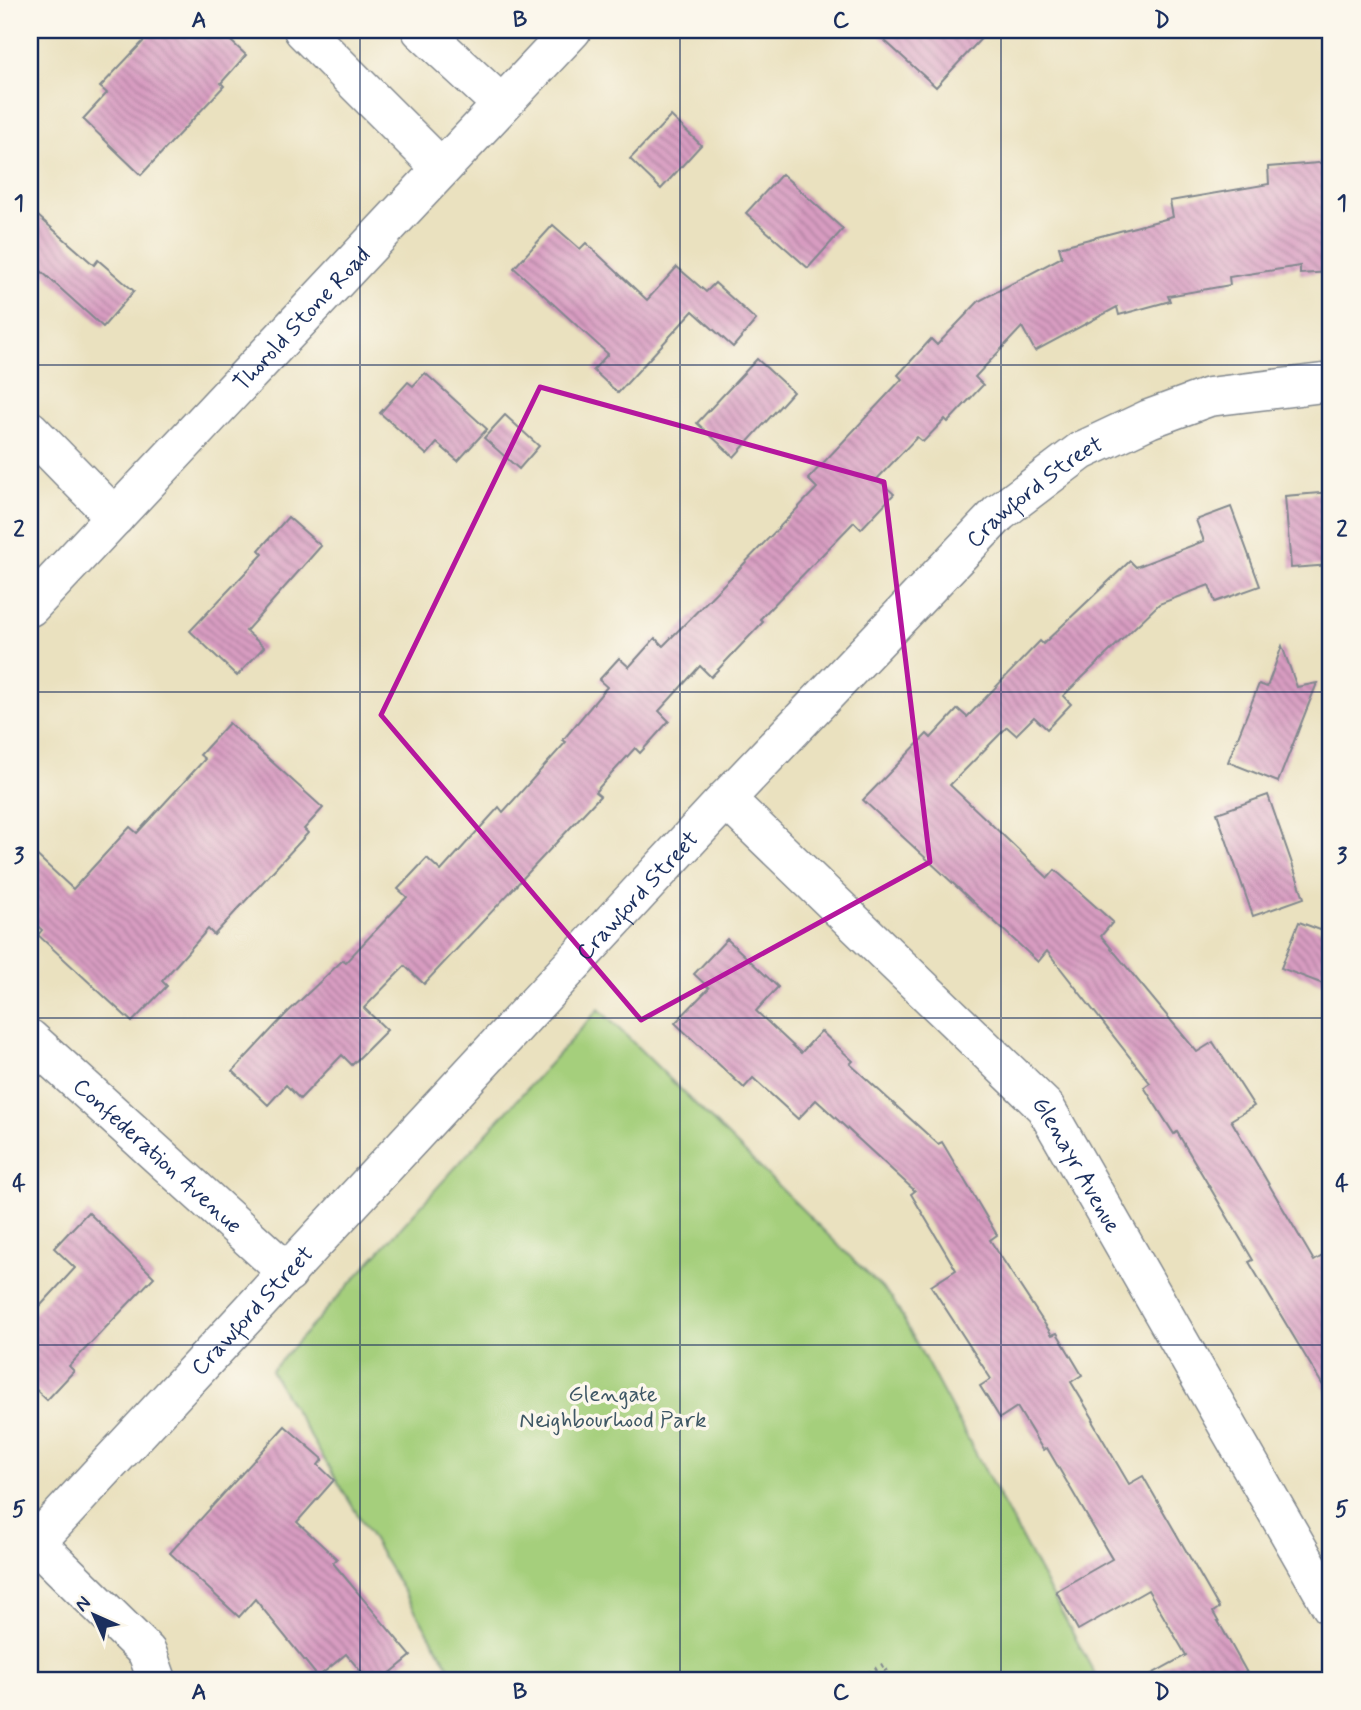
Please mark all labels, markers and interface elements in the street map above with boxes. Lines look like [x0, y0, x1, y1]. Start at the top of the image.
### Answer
text: A [191, 6, 207, 36]
text: B [513, 6, 528, 36]
text: C [833, 6, 850, 36]
text: D [1154, 6, 1170, 36]
text: 1 [14, 189, 24, 219]
text: 1 [1337, 189, 1347, 219]
street label: Thorold Stone Road [227, 241, 378, 398]
street label: Crawford Street [961, 430, 1108, 555]
text: 2 [13, 515, 25, 545]
text: 2 [1336, 515, 1348, 545]
street label: Crawford Street [570, 825, 706, 968]
text: 3 [14, 842, 25, 872]
text: 3 [1337, 842, 1348, 872]
street label: Confederation Avenue [66, 1072, 248, 1241]
street label: Glenayr Avenue [1025, 1090, 1127, 1239]
text: 4 [12, 1169, 26, 1199]
text: 4 [1335, 1169, 1349, 1199]
street label: Crawford Street [185, 1240, 321, 1383]
park label: Glengate Neighbourhood Park [519, 1380, 707, 1436]
text: 5 [12, 1495, 26, 1525]
text: 5 [1335, 1495, 1349, 1525]
north arrow [60, 1580, 130, 1650]
text: N [70, 1591, 96, 1617]
text: A [191, 1678, 207, 1708]
text: B [513, 1678, 528, 1708]
text: C [833, 1678, 850, 1708]
text: D [1154, 1678, 1170, 1708]

